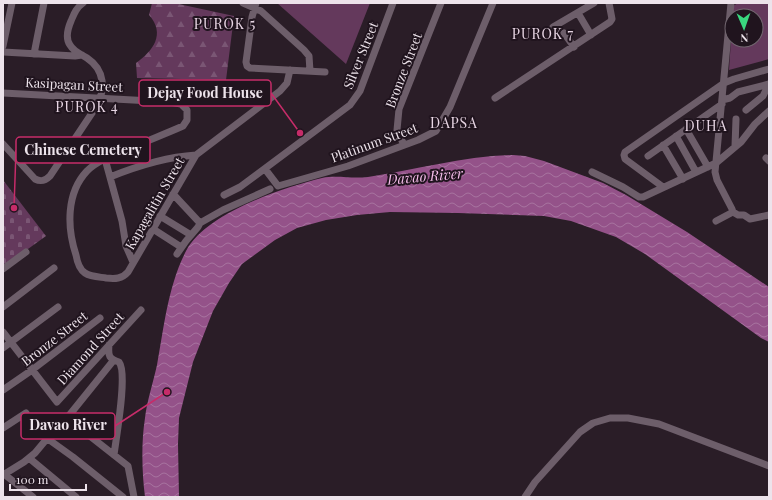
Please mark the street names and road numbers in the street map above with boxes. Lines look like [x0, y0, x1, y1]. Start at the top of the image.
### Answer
street label: Silver Street [339, 19, 381, 91]
street label: Bronze Street [381, 30, 425, 110]
street label: Kasipagan Street [25, 73, 124, 95]
street label: Platinum Street [328, 118, 420, 166]
street label: Kapagalitin Street [121, 153, 188, 252]
street label: Bronze Street [17, 307, 91, 369]
street label: Diamond Street [53, 308, 127, 388]

